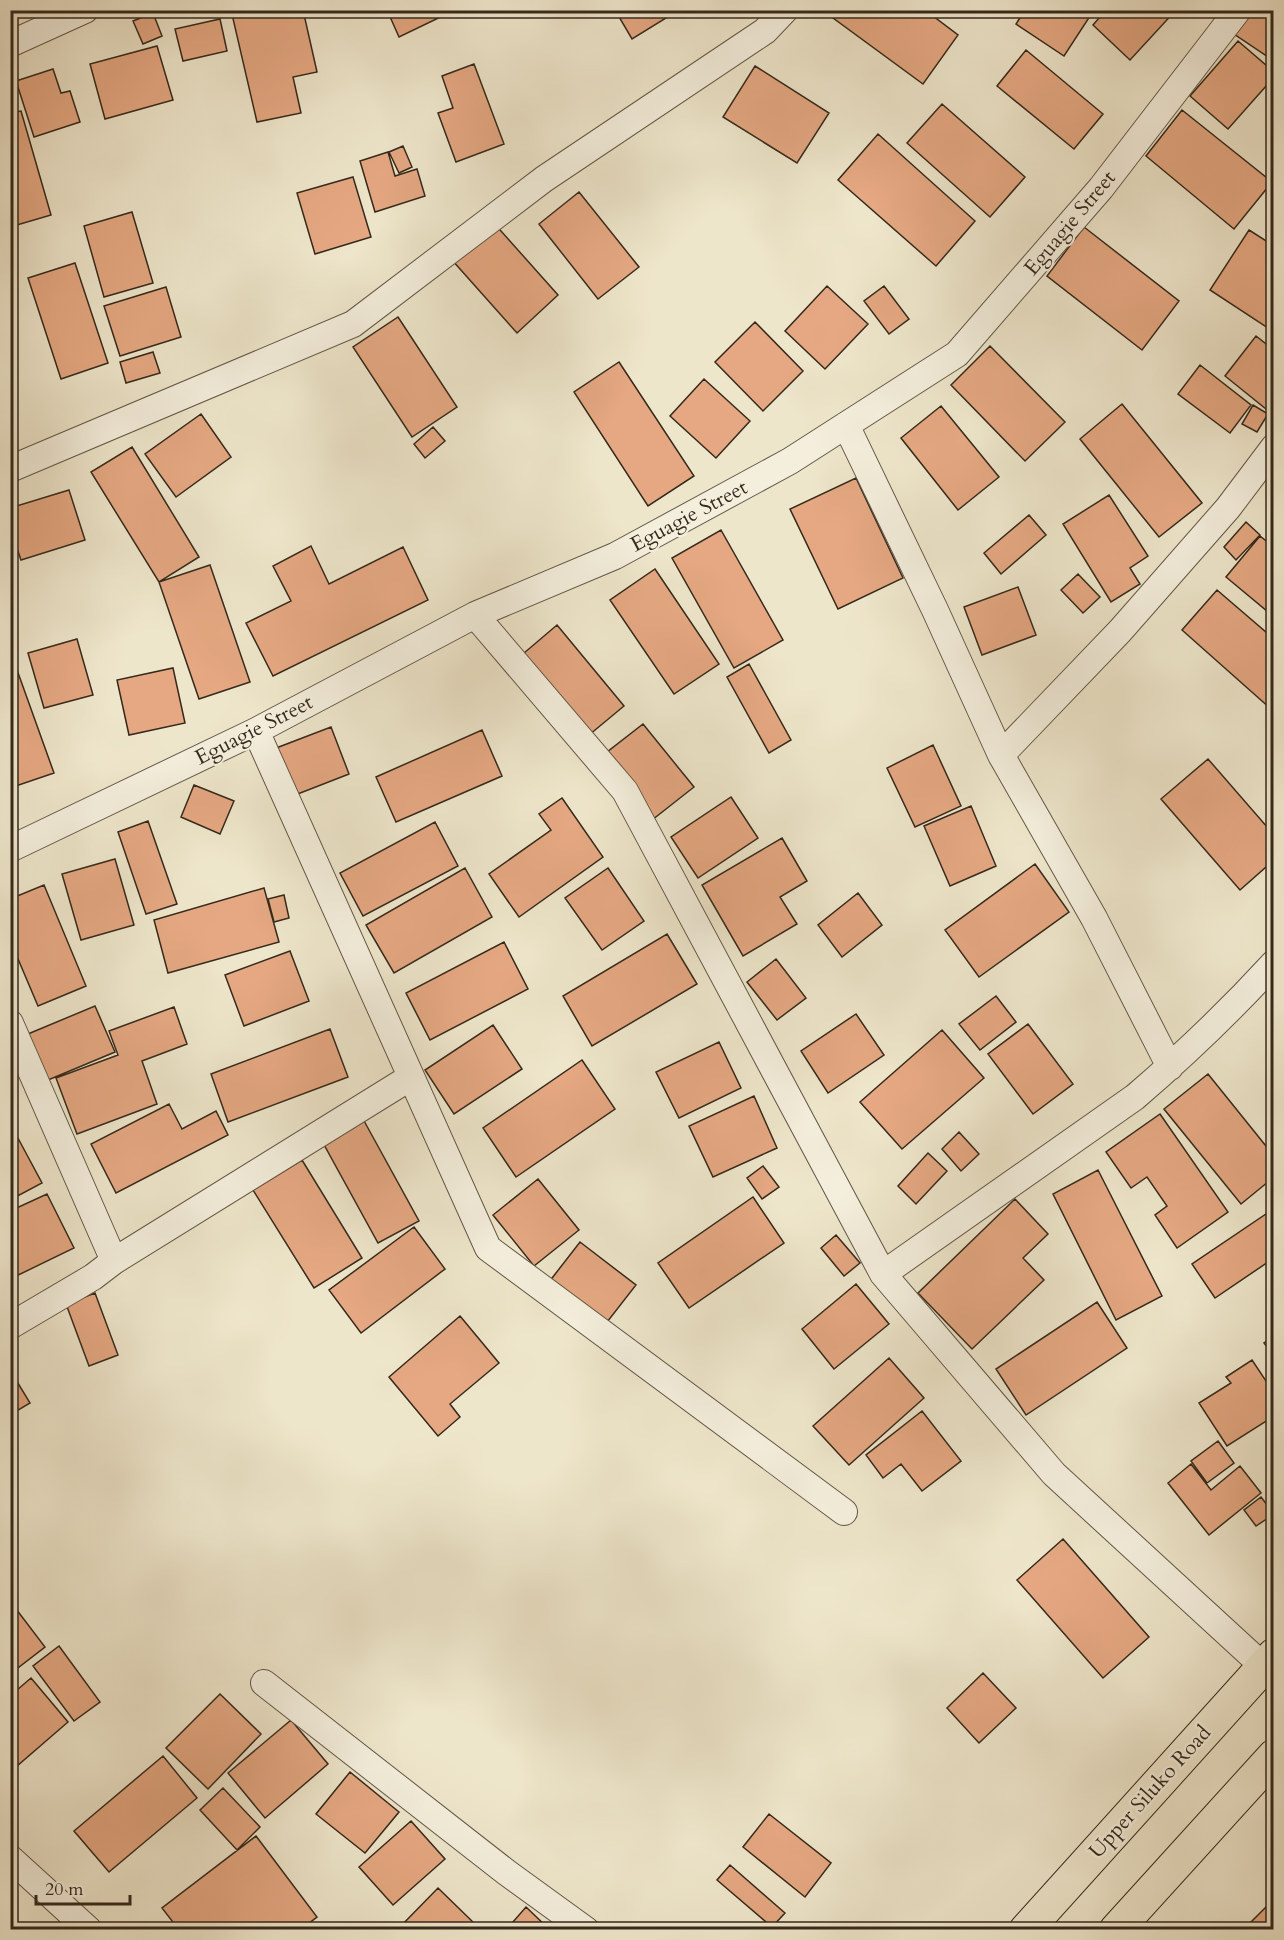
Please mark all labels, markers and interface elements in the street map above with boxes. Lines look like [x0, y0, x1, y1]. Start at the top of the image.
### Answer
street label: Eguagie Street [1018, 164, 1123, 282]
street label: Eguagie Street [625, 473, 753, 559]
street label: Eguagie Street [190, 688, 318, 772]
street label: Upper Siluko Road [1082, 1719, 1218, 1865]
scale bar [36, 1868, 130, 1906]
text: 20 m [45, 1877, 84, 1902]

